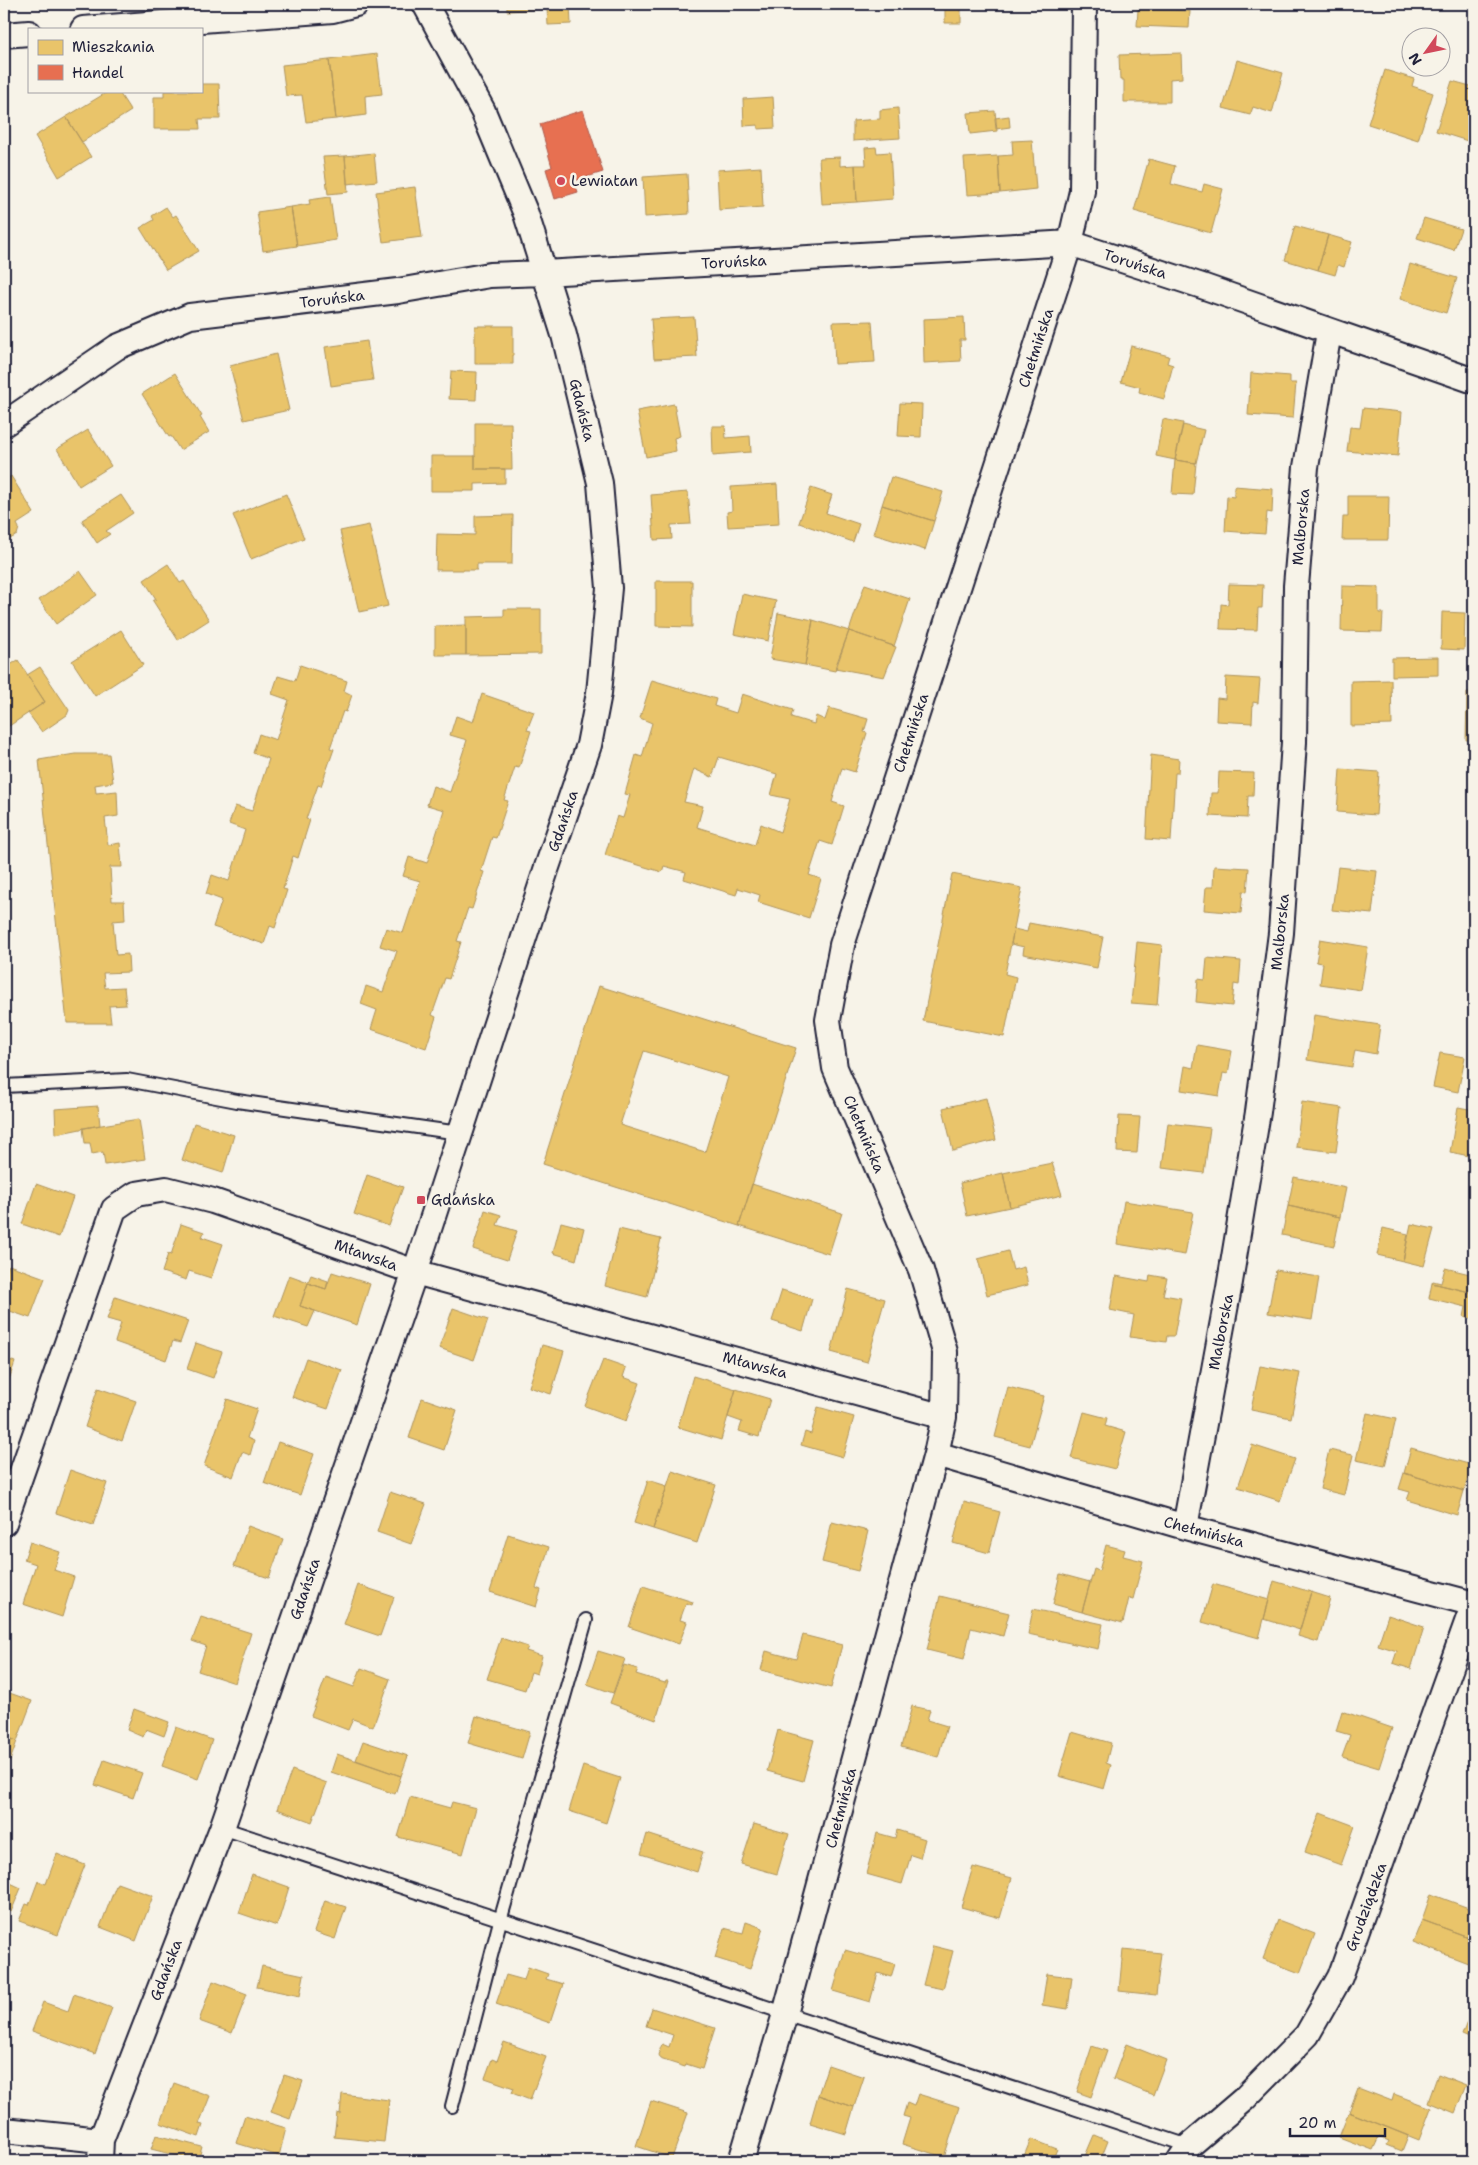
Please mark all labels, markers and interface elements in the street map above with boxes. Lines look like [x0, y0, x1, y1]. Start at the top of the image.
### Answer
legend [28, 28, 202, 92]
north arrow [1400, 28, 1450, 78]
text: Mieszkania [72, 37, 155, 57]
text: N [1405, 50, 1426, 69]
text: Handel [72, 63, 124, 83]
place label: Lewiatan [571, 171, 638, 191]
marker: Lewiatan [555, 175, 567, 187]
street label: Toruńska [1101, 244, 1170, 284]
street label: Toruńska [701, 250, 768, 274]
street label: Toruńska [298, 285, 366, 313]
street label: Chełmińska [1014, 305, 1058, 390]
street label: Gdańska [565, 377, 600, 444]
street label: Malborska [1288, 487, 1314, 566]
street label: Chełmińska [889, 690, 933, 775]
street label: Gdańska [543, 787, 583, 854]
street label: Malborska [1266, 892, 1294, 971]
street label: Chełmińska [839, 1092, 890, 1177]
place label: Gdańska [431, 1190, 496, 1210]
marker: Gdańska [415, 1194, 427, 1206]
street label: Mławska [331, 1234, 401, 1276]
street label: Malborska [1204, 1292, 1238, 1372]
street label: Mławska [720, 1347, 790, 1383]
street label: Chełmińska [1162, 1512, 1247, 1553]
street label: Gdańska [285, 1555, 325, 1622]
street label: Chełmińska [821, 1765, 862, 1850]
street label: Grudziądzka [1341, 1859, 1392, 1954]
street label: Gdańska [145, 1936, 187, 2003]
scale bar [1290, 2105, 1386, 2137]
text: 20 m [1298, 2113, 1337, 2133]

